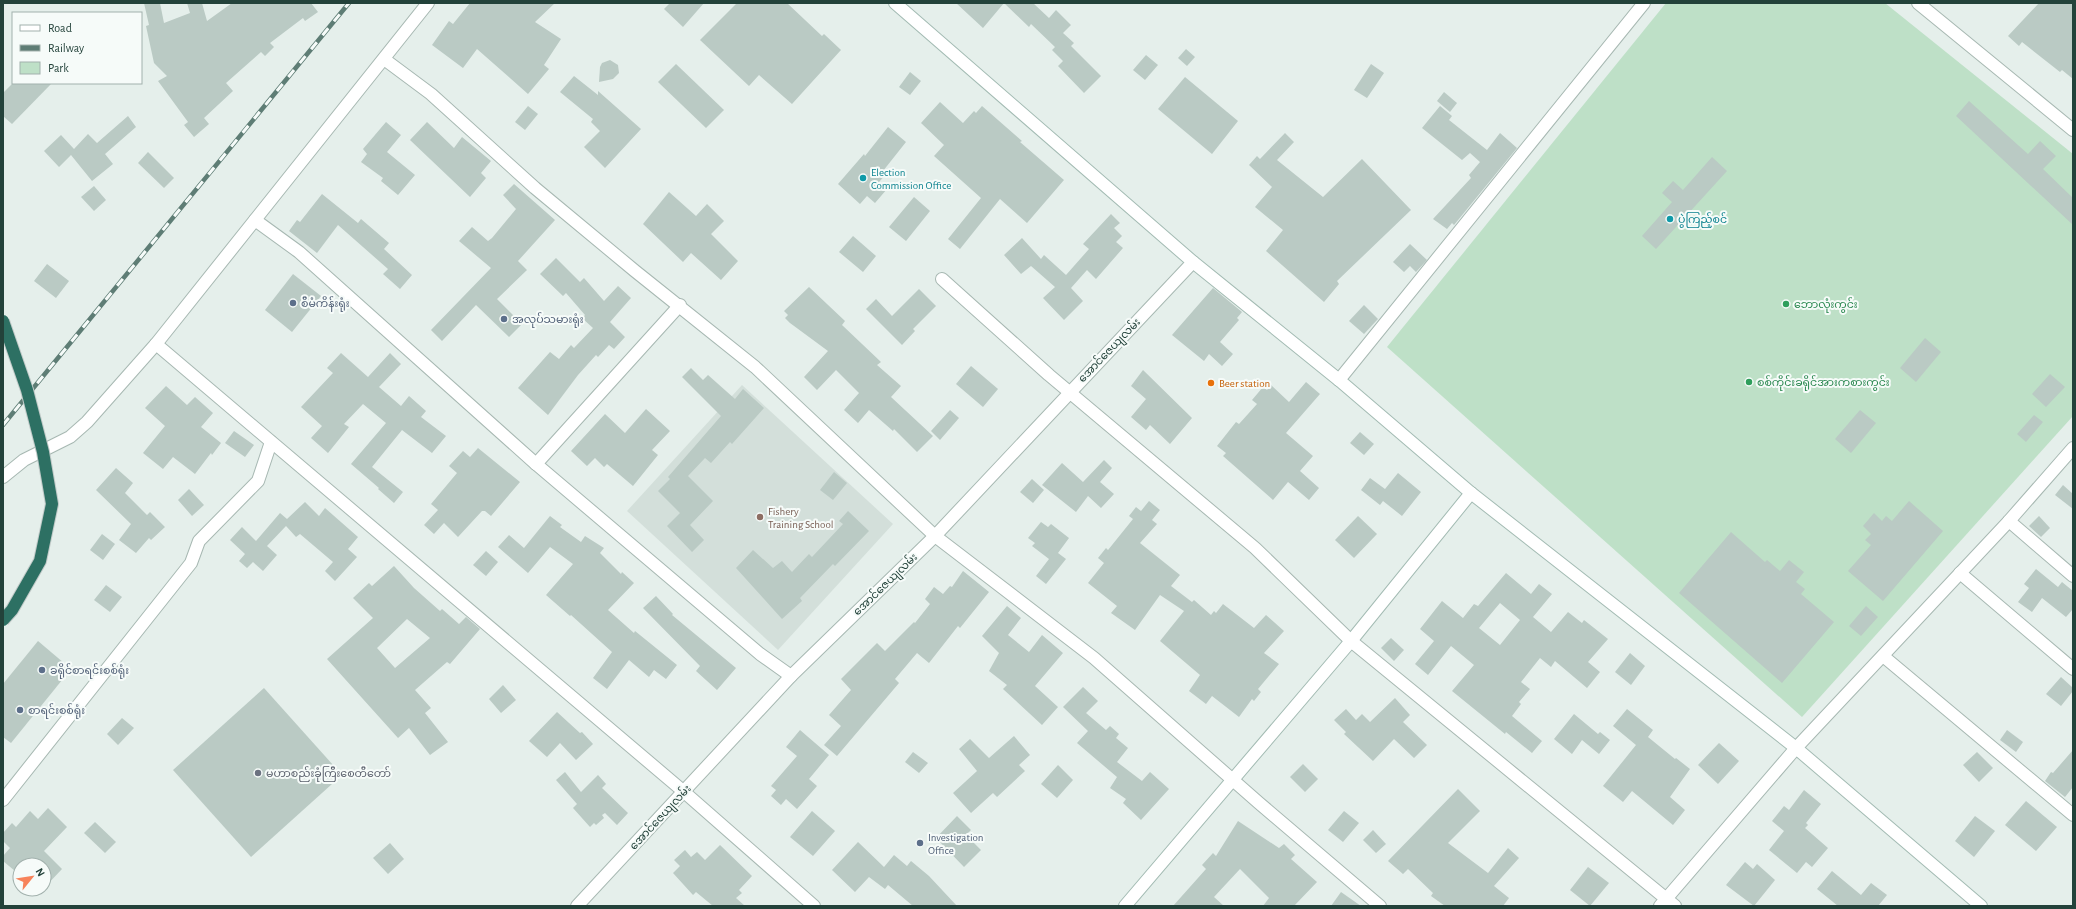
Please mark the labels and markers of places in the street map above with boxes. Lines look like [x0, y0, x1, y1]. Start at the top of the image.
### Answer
place label: Election Commission Office [871, 167, 951, 191]
marker: Election Commission Office [858, 173, 868, 183]
place label: ပွဲကြည့်စင် [1678, 212, 1727, 228]
marker: ပွဲကြည့်စင် [1665, 214, 1675, 224]
place label: စီမံကိန်းရုံး‌ [301, 296, 350, 312]
place label: ဘောလုံးကွင်း [1794, 297, 1858, 313]
marker: စီမံကိန်းရုံး‌ [288, 298, 298, 308]
marker: ဘောလုံးကွင်း [1781, 299, 1791, 309]
place label: အလုပ်သမားရုံး [512, 312, 584, 328]
marker: အလုပ်သမားရုံး [499, 314, 509, 324]
place label: စစ်ကိုင်းခရိုင်အားကစားကွင်း [1757, 375, 1890, 391]
marker: စစ်ကိုင်းခရိုင်အားကစားကွင်း [1744, 377, 1754, 387]
marker: Beer station [1206, 378, 1216, 388]
place label: Beer station [1219, 378, 1270, 389]
place label: Fishery Training School [768, 506, 834, 530]
marker: Fishery Training School [755, 512, 765, 522]
place label: ခရိုင်စာရင်းစစ်ရုံး [50, 663, 129, 679]
marker: ခရိုင်စာရင်းစစ်ရုံး [37, 665, 47, 675]
place label: စာရင်းစစ်ရုံး [28, 703, 85, 719]
marker: စာရင်းစစ်ရုံး [15, 705, 25, 715]
place label: မဟာစည်းခုံကြီးစေတီတော် [266, 766, 391, 782]
marker: မဟာစည်းခုံကြီးစေတီတော် [253, 768, 263, 778]
place label: Investigation Office [928, 832, 984, 856]
marker: Investigation Office [915, 838, 925, 848]

